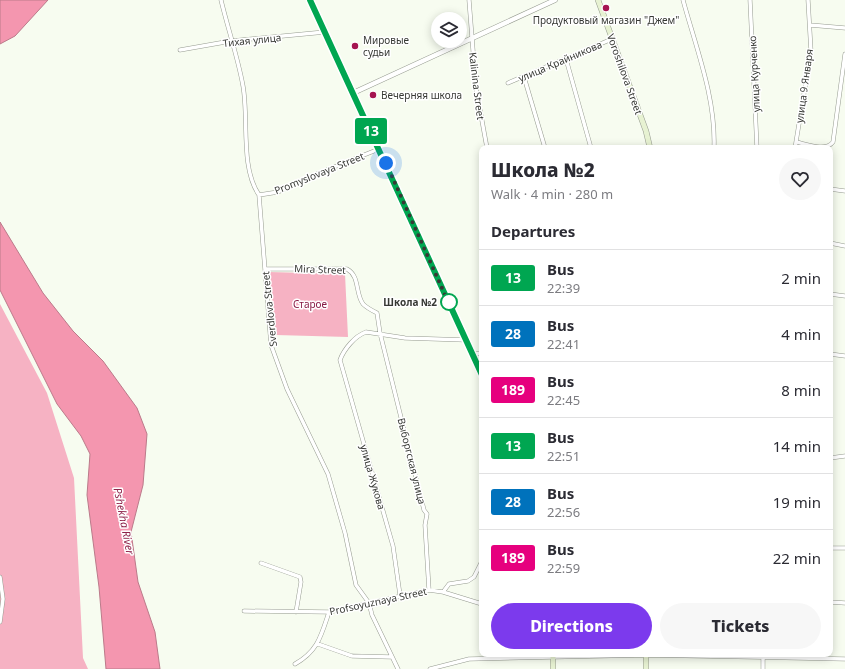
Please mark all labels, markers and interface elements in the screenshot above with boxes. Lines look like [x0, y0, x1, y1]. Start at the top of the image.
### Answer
marker: Продуктовый магазин "Джем" [601, 3, 611, 13]
map controls [431, 12, 467, 48]
button: layers [431, 12, 467, 48]
place label: Продуктовый магазин "Джем" [533, 13, 679, 27]
street label: Тихая улица [222, 30, 282, 50]
street label: Voroshilova Street [604, 32, 646, 117]
place label: Мировые судьи [363, 33, 410, 59]
street label: улица Курченко [745, 35, 763, 113]
street label: улица Крайникова [516, 37, 604, 85]
marker: Мировые судьи [350, 41, 360, 51]
street label: улица 9 Января [792, 48, 816, 124]
street label: Kalinina Street [466, 51, 488, 121]
place label: Вечерняя школа [381, 88, 462, 102]
marker: Вечерняя школа [368, 90, 378, 100]
line badge: 13 [353, 118, 389, 144]
text: 13 [363, 121, 379, 140]
street label: Promyslovaya Street [272, 148, 366, 197]
your location [376, 153, 396, 173]
text: Школа №2 [491, 157, 595, 183]
button: heart [779, 158, 821, 200]
text: Walk · 4 min · 280 m [491, 185, 613, 203]
text: Departures [491, 221, 575, 241]
text: Bus [547, 259, 574, 279]
street label: Mira Street [294, 261, 346, 277]
text: 13 [505, 268, 521, 287]
text: 2 min [781, 268, 821, 288]
street label: Sverdlova Street [258, 270, 280, 347]
text: 22:39 [547, 279, 580, 297]
marker: Школа №2 [440, 293, 458, 311]
place label: Школа №2 [383, 295, 437, 309]
park label: Старое [293, 297, 328, 311]
text: Bus [547, 315, 574, 335]
text: 28 [505, 324, 521, 343]
text: 4 min [781, 324, 821, 344]
text: 22:41 [547, 335, 580, 353]
text: Bus [547, 371, 574, 391]
text: 189 [501, 380, 525, 399]
text: 8 min [781, 380, 821, 400]
text: 22:45 [547, 391, 580, 409]
street label: Выборгская улица [394, 416, 430, 506]
text: Bus [547, 427, 574, 447]
text: 13 [505, 436, 521, 455]
text: 14 min [773, 436, 821, 456]
street label: улица Жукова [357, 443, 389, 511]
text: 22:51 [547, 447, 580, 465]
text: Bus [547, 483, 574, 503]
water label: Pshekha River [111, 486, 138, 556]
text: 28 [505, 492, 521, 511]
text: 19 min [773, 492, 821, 512]
text: 22:56 [547, 503, 580, 521]
text: Bus [547, 539, 574, 559]
text: 189 [501, 548, 525, 567]
text: 22 min [773, 548, 821, 568]
text: 22:59 [547, 559, 580, 577]
street label: Profsoyuznaya Street [328, 584, 428, 618]
button: Directions [491, 603, 652, 649]
button: Tickets [660, 603, 821, 649]

